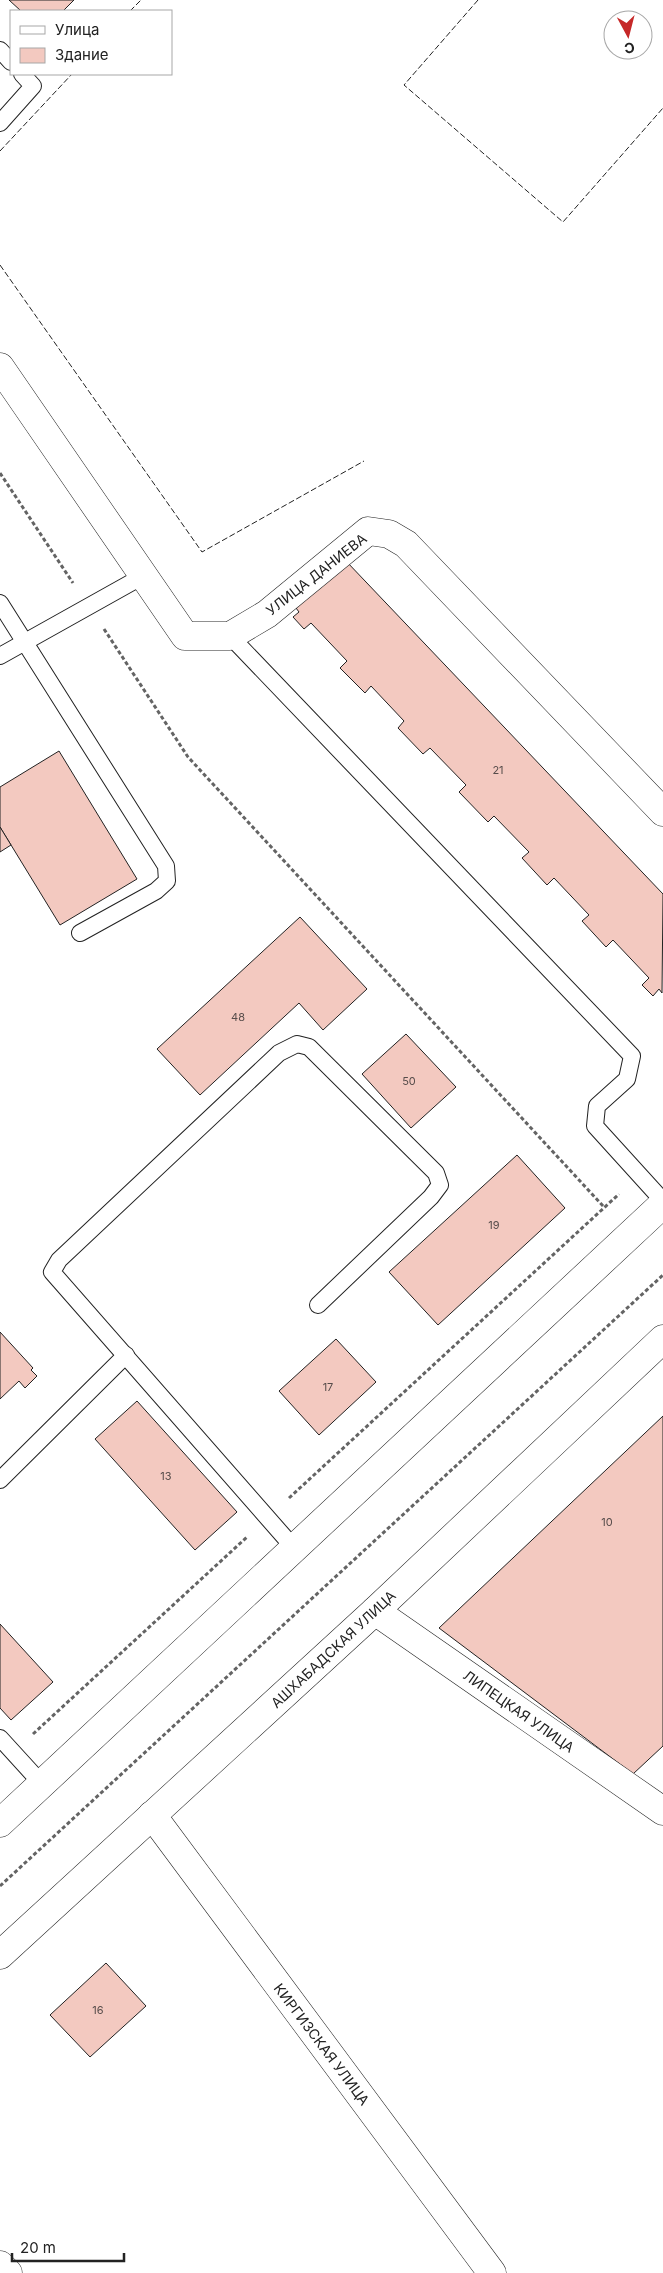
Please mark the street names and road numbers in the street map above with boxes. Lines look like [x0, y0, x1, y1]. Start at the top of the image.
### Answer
street label: УЛИЦА ДАНИЕВА [262, 529, 370, 619]
street label: АШХАБАДСКАЯ УЛИЦА [267, 1587, 399, 1711]
street label: ЛИПЕЦКАЯ УЛИЦА [460, 1666, 578, 1756]
street label: КИРГИЗСКАЯ УЛИЦА [271, 1980, 374, 2108]

